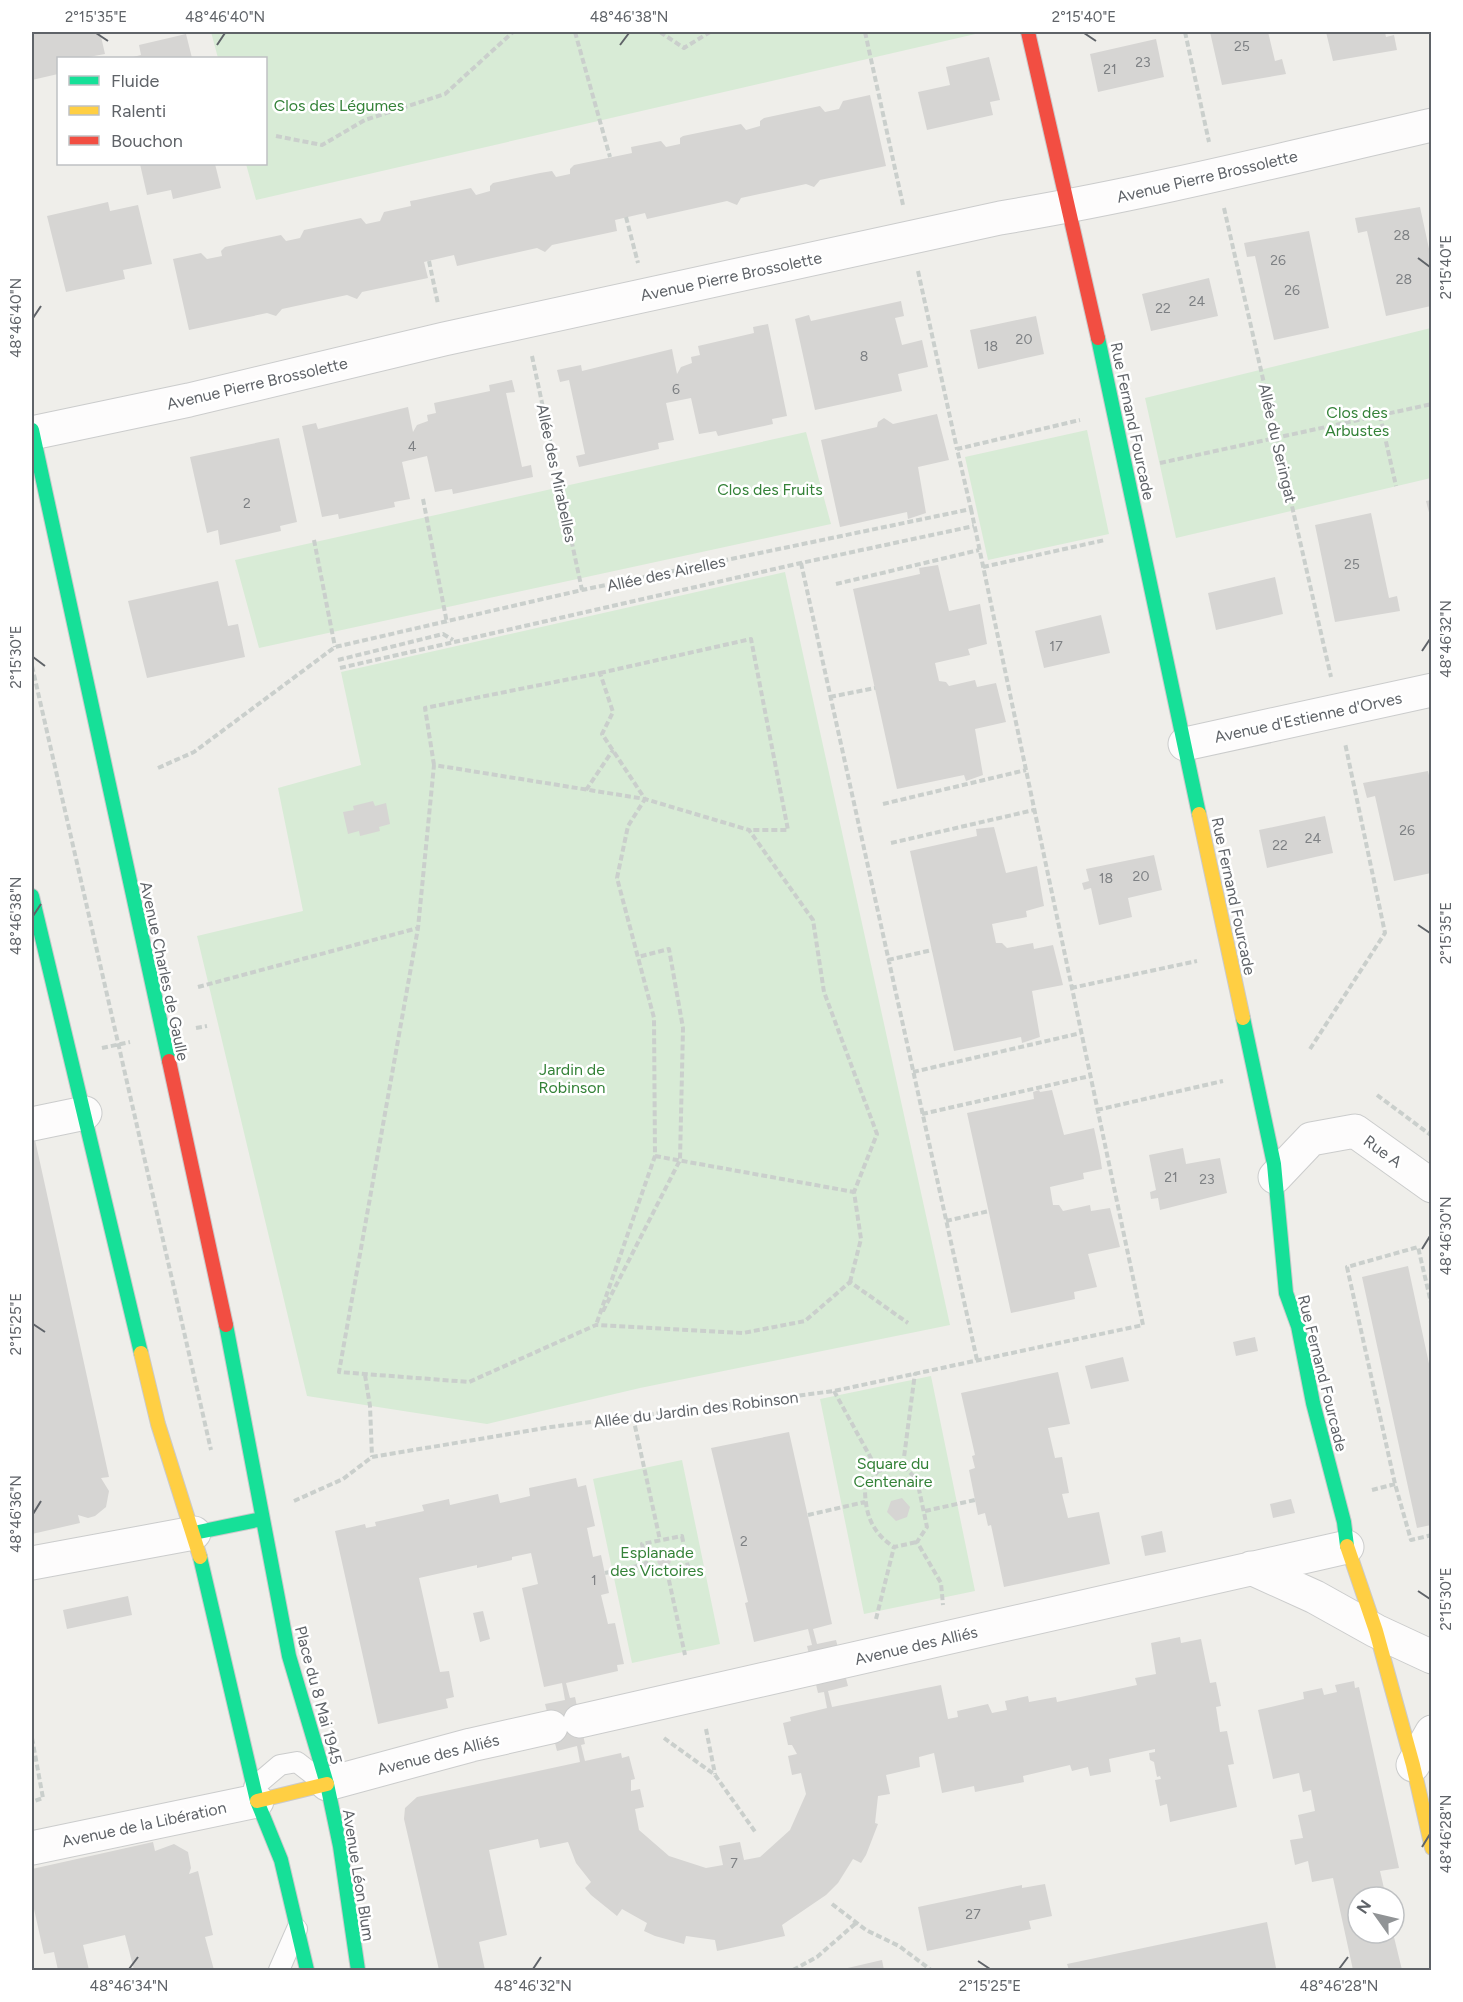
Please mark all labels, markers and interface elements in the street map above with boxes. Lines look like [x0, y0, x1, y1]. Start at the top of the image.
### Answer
text: 2°15'35"E [65, 8, 127, 26]
text: 48°46'40"N [185, 8, 265, 26]
text: 48°46'38"N [590, 8, 668, 26]
text: 2°15'40"E [1052, 8, 1116, 26]
house number: 25 [1234, 38, 1250, 55]
house number: 23 [1135, 54, 1151, 71]
legend [57, 57, 267, 165]
house number: 21 [1103, 61, 1117, 78]
text: Fluide [111, 70, 160, 92]
park label: Clos des Légumes [274, 96, 404, 115]
text: Ralenti [111, 100, 166, 122]
text: Bouchon [111, 130, 183, 152]
street label: Avenue Pierre Brossolette [1115, 146, 1300, 207]
house number: 28 [1394, 227, 1410, 244]
text: 2°15'40"E [1437, 235, 1455, 299]
street label: Avenue Pierre Brossolette [639, 248, 824, 305]
house number: 26 [1270, 252, 1286, 269]
house number: 28 [1396, 271, 1412, 288]
text: 48°46'40"N [7, 278, 25, 358]
house number: 26 [1284, 282, 1300, 299]
house number: 24 [1189, 293, 1206, 310]
house number: 22 [1155, 300, 1171, 317]
house number: 20 [1016, 331, 1032, 348]
house number: 18 [984, 338, 998, 355]
street label: Rue Fernand Fourcade [1106, 340, 1159, 502]
house number: 8 [860, 348, 868, 365]
street label: Avenue Pierre Brossolette [165, 353, 350, 414]
house number: 6 [672, 381, 680, 398]
street label: Allée du Seringat [1255, 382, 1300, 505]
street label: Allée des Mirabelles [533, 402, 580, 544]
park label: Clos des Arbustes [1325, 403, 1389, 440]
house number: 4 [408, 438, 417, 455]
park label: Clos des Fruits [717, 480, 823, 499]
house number: 2 [243, 495, 251, 512]
street label: Allée des Airelles [605, 552, 727, 595]
house number: 25 [1344, 556, 1360, 573]
text: 48°46'32"N [1437, 600, 1455, 678]
text: 2°15'30"E [7, 625, 25, 689]
house number: 17 [1049, 638, 1063, 655]
street label: Avenue d'Estienne d'Orves [1213, 688, 1404, 747]
street label: Rue Fernand Fourcade [1207, 815, 1260, 977]
house number: 26 [1399, 822, 1415, 839]
house number: 24 [1305, 830, 1322, 847]
house number: 22 [1272, 837, 1288, 854]
house number: 20 [1133, 868, 1149, 885]
house number: 18 [1099, 870, 1113, 887]
text: 48°46'38"N [7, 877, 25, 955]
street label: Avenue Charles de Gaulle [136, 880, 193, 1063]
text: 2°15'35"E [1437, 902, 1455, 964]
park label: Jardin de Robinson [539, 1060, 606, 1097]
street label: Rue A [1360, 1131, 1406, 1172]
house number: 21 [1164, 1169, 1178, 1186]
house number: 23 [1199, 1171, 1215, 1188]
text: 48°46'30"N [1437, 1196, 1455, 1276]
text: 2°15'25"E [7, 1293, 25, 1355]
street label: Rue Fernand Fourcade [1294, 1293, 1351, 1454]
street label: Allée du Jardin des Robinson [593, 1388, 799, 1431]
park label: Square du Centenaire [854, 1454, 933, 1491]
text: 48°46'36"N [7, 1475, 25, 1553]
house number: 2 [740, 1533, 748, 1550]
park label: Esplanade des Victoires [610, 1543, 704, 1580]
text: 2°15'30"E [1437, 1567, 1455, 1631]
house number: 1 [591, 1572, 597, 1589]
street label: Avenue des Alliés [853, 1622, 979, 1669]
street label: Place du 8 Mai 1945 [291, 1624, 346, 1766]
street label: Avenue des Alliés [375, 1730, 501, 1779]
text: 48°46'28"N [1437, 1795, 1455, 1873]
street label: Avenue de la Libération [60, 1798, 228, 1851]
street label: Avenue Léon Blum [339, 1808, 378, 1942]
house number: 7 [730, 1855, 738, 1872]
north arrow [1346, 1885, 1406, 1945]
text: N [1353, 1896, 1375, 1917]
house number: 27 [965, 1906, 981, 1923]
text: 48°46'34"N [90, 1977, 168, 1995]
text: 48°46'32"N [494, 1977, 572, 1995]
text: 2°15'25"E [959, 1977, 1021, 1995]
text: 48°46'28"N [1300, 1977, 1378, 1995]

